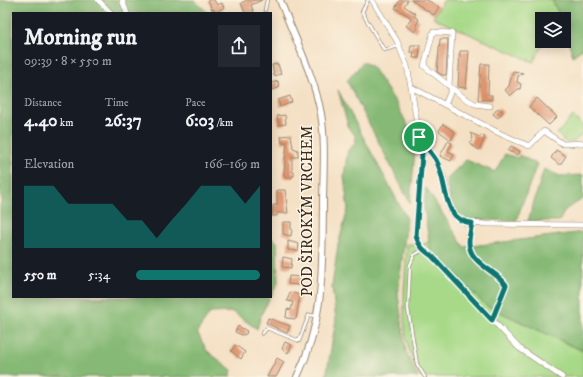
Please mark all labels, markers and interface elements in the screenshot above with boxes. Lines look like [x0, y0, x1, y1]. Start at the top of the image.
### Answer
map controls [535, 12, 571, 48]
button: layers [535, 12, 571, 48]
text: Morning run [24, 24, 137, 51]
button: share [218, 25, 260, 67]
text: 09:39 · 8 × 550 m [24, 53, 112, 69]
text: Distance [24, 96, 62, 110]
text: Time [105, 96, 129, 110]
text: Pace [185, 96, 206, 110]
text: 4.40 [24, 110, 57, 132]
text: 26:37 [105, 110, 142, 132]
text: 6:03 [185, 110, 214, 132]
text: km [57, 116, 73, 130]
text: /km [214, 116, 233, 130]
pin [402, 120, 436, 154]
street label: POD ŠIROKÝM VRCHEM [297, 125, 317, 297]
icon: arrive [408, 126, 430, 148]
text: Elevation [24, 156, 74, 172]
text: 166–169 m [204, 156, 260, 172]
text: 550 m [24, 267, 56, 283]
text: 5:34 [88, 267, 110, 283]

